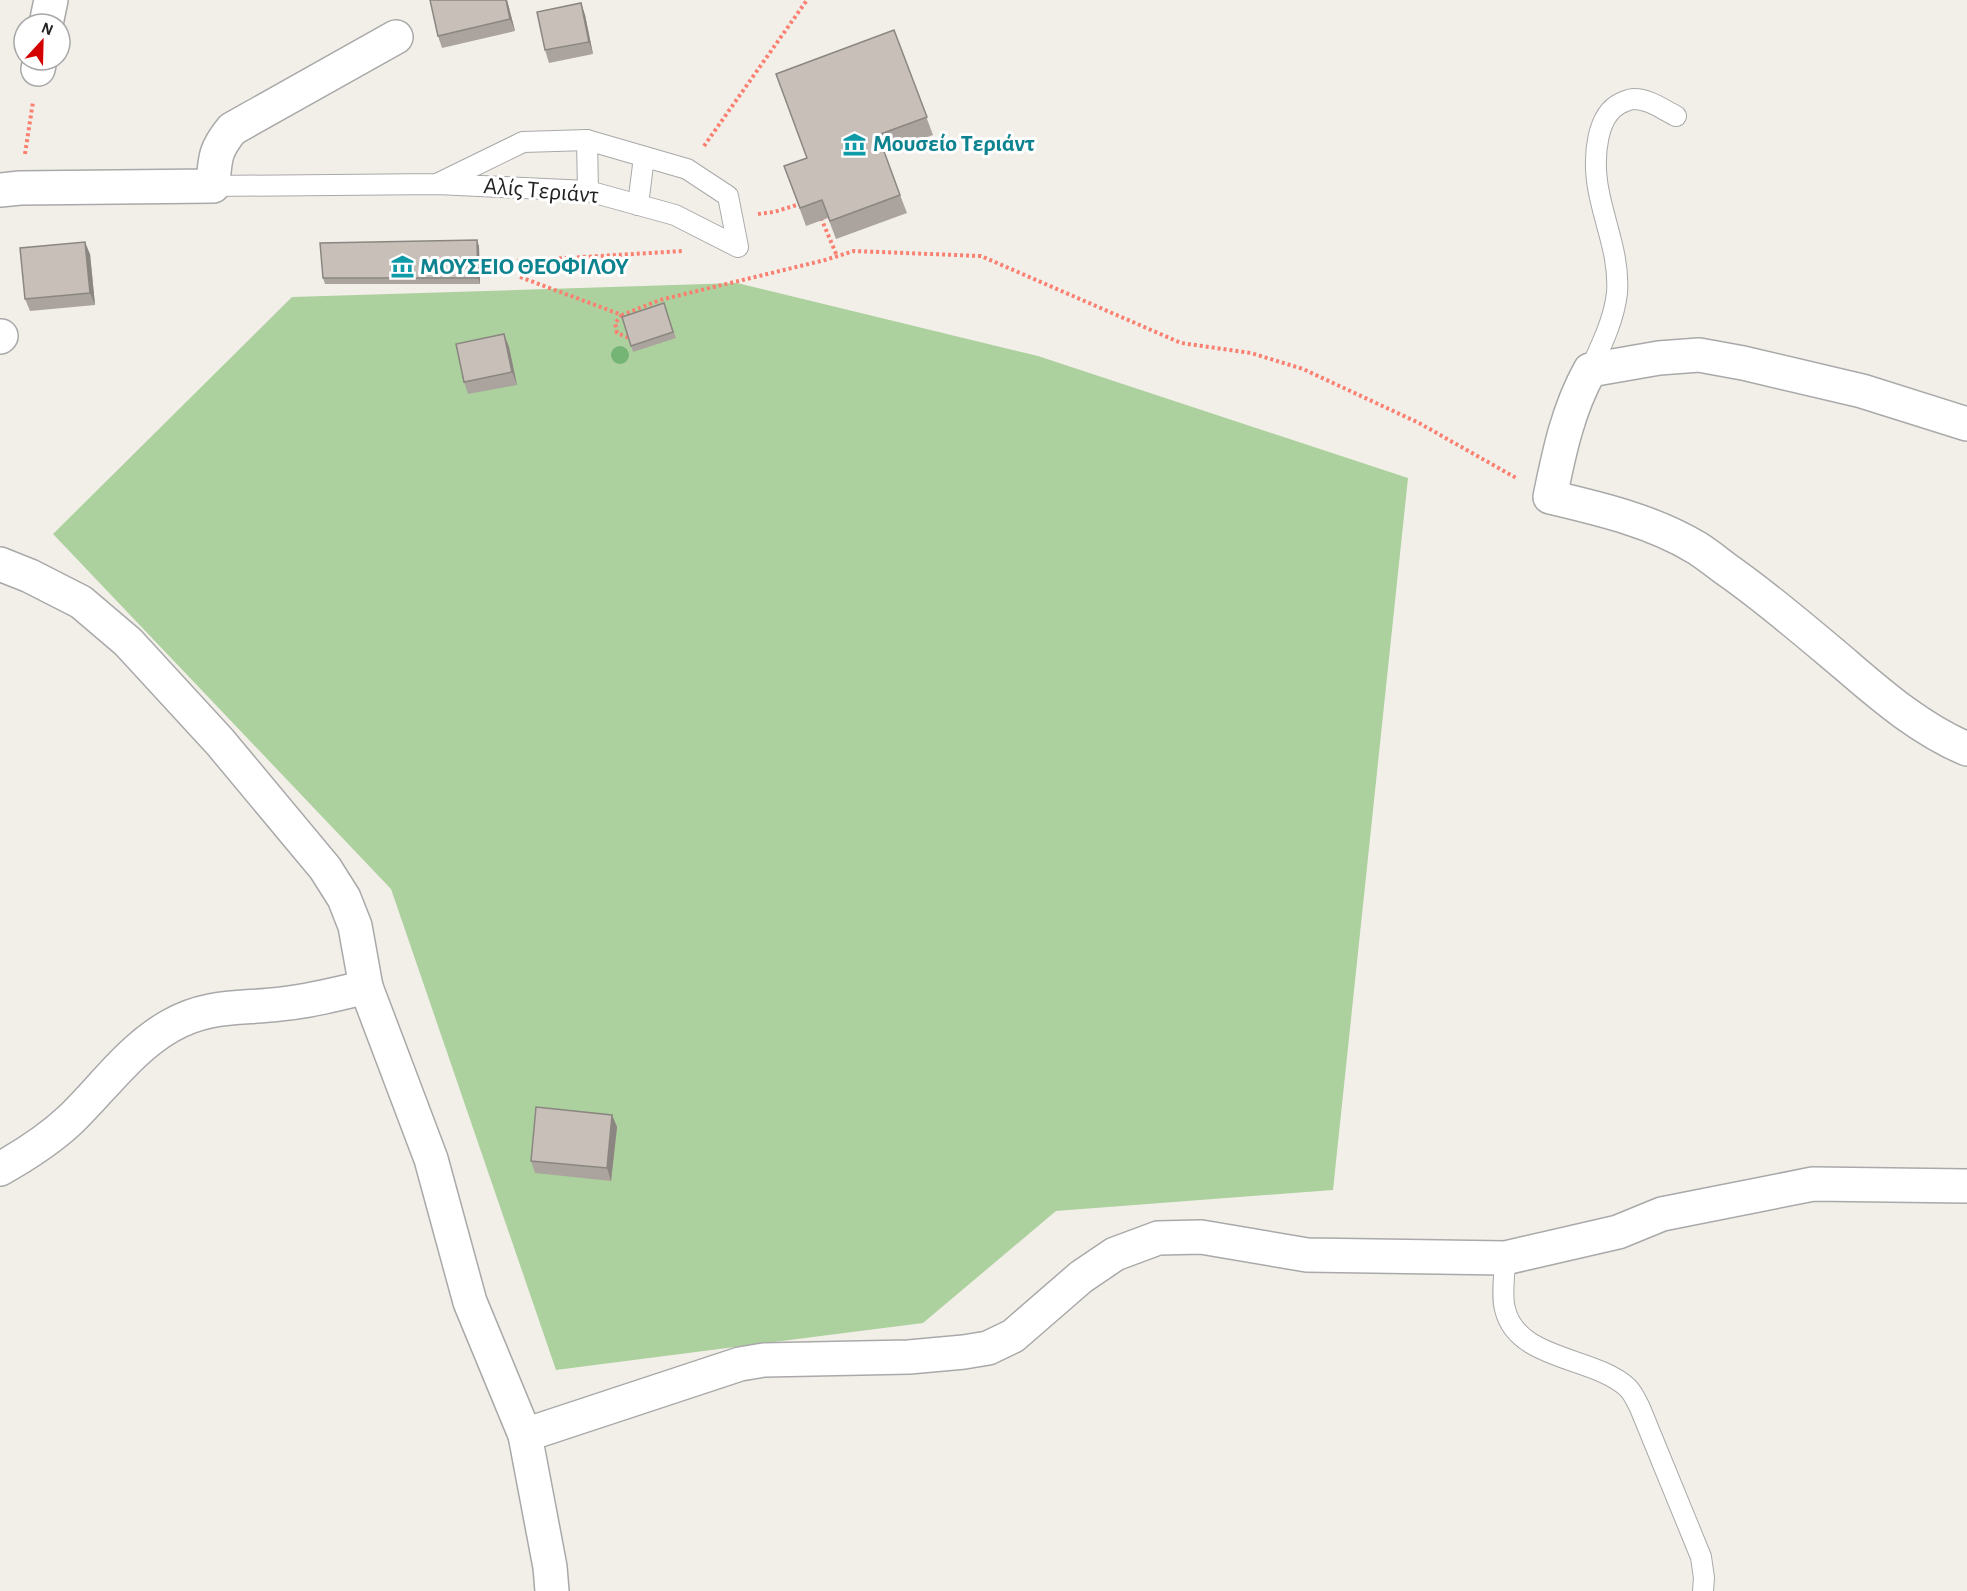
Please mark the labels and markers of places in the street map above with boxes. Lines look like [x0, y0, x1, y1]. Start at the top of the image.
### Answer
museum icon: Μουσείο Τεριάντ [842, 131, 868, 157]
place label: Μουσείο Τεριάντ [873, 132, 1035, 156]
museum icon: ΜΟΥΣΕΙΟ ΘΕΟΦΙΛΟΥ [389, 254, 415, 280]
place label: ΜΟΥΣΕΙΟ ΘΕΟΦΙΛΟΥ [420, 255, 629, 279]

